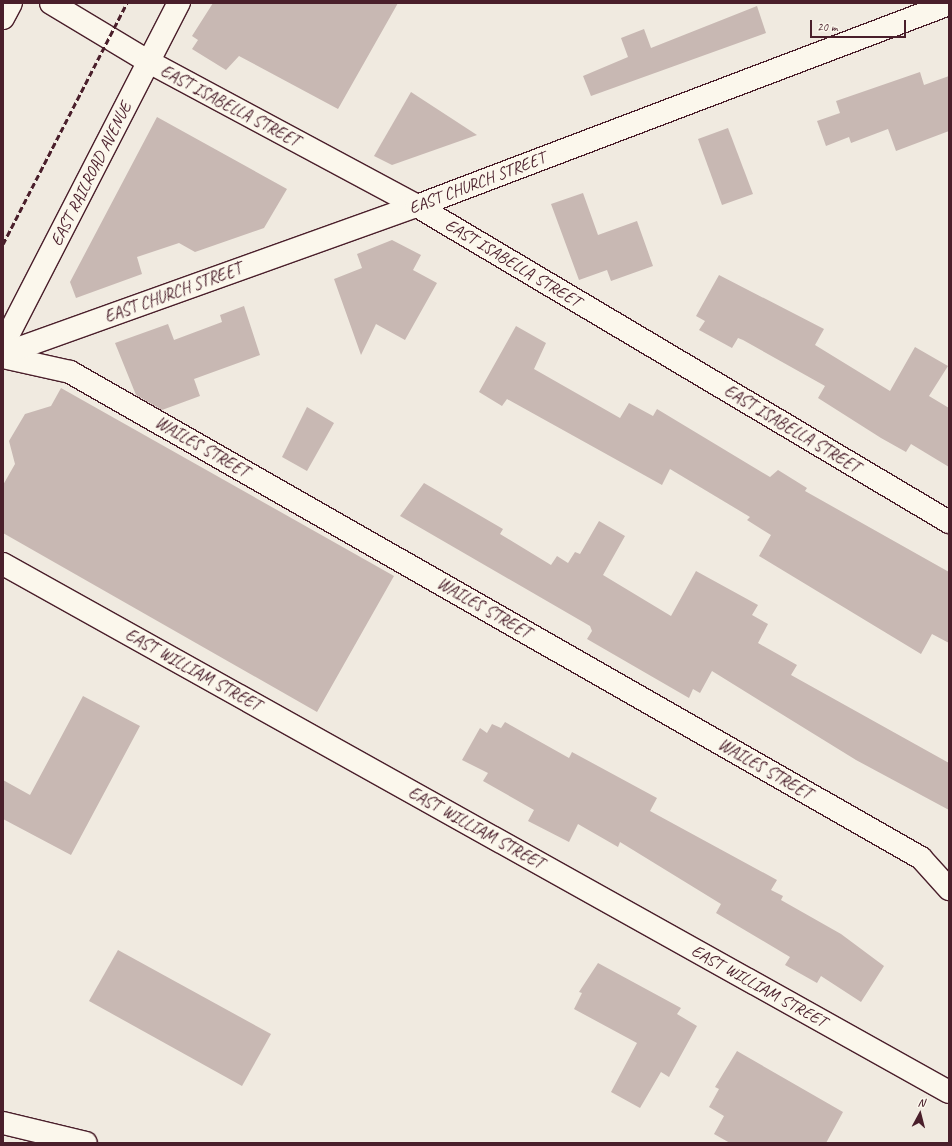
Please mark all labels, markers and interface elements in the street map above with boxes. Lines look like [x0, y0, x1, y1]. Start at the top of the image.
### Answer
scale bar [812, 12, 908, 38]
text: 20 m [817, 19, 837, 35]
street label: EAST ISABELLA STREET [157, 60, 303, 152]
street label: EAST RAILROAD AVENUE [46, 98, 136, 250]
street label: EAST CHURCH STREET [407, 148, 547, 218]
street label: EAST ISABELLA STREET [441, 214, 585, 312]
street label: EAST CHURCH STREET [102, 259, 244, 327]
street label: EAST ISABELLA STREET [720, 380, 864, 478]
street label: WAILES STREET [152, 412, 252, 482]
street label: WAILES STREET [434, 573, 534, 643]
street label: EAST WILLIAM STREET [122, 624, 264, 716]
street label: WAILES STREET [715, 734, 815, 804]
street label: EAST WILLIAM STREET [405, 782, 547, 874]
street label: EAST WILLIAM STREET [688, 940, 830, 1032]
north arrow [900, 1094, 940, 1134]
text: N [917, 1095, 926, 1109]

